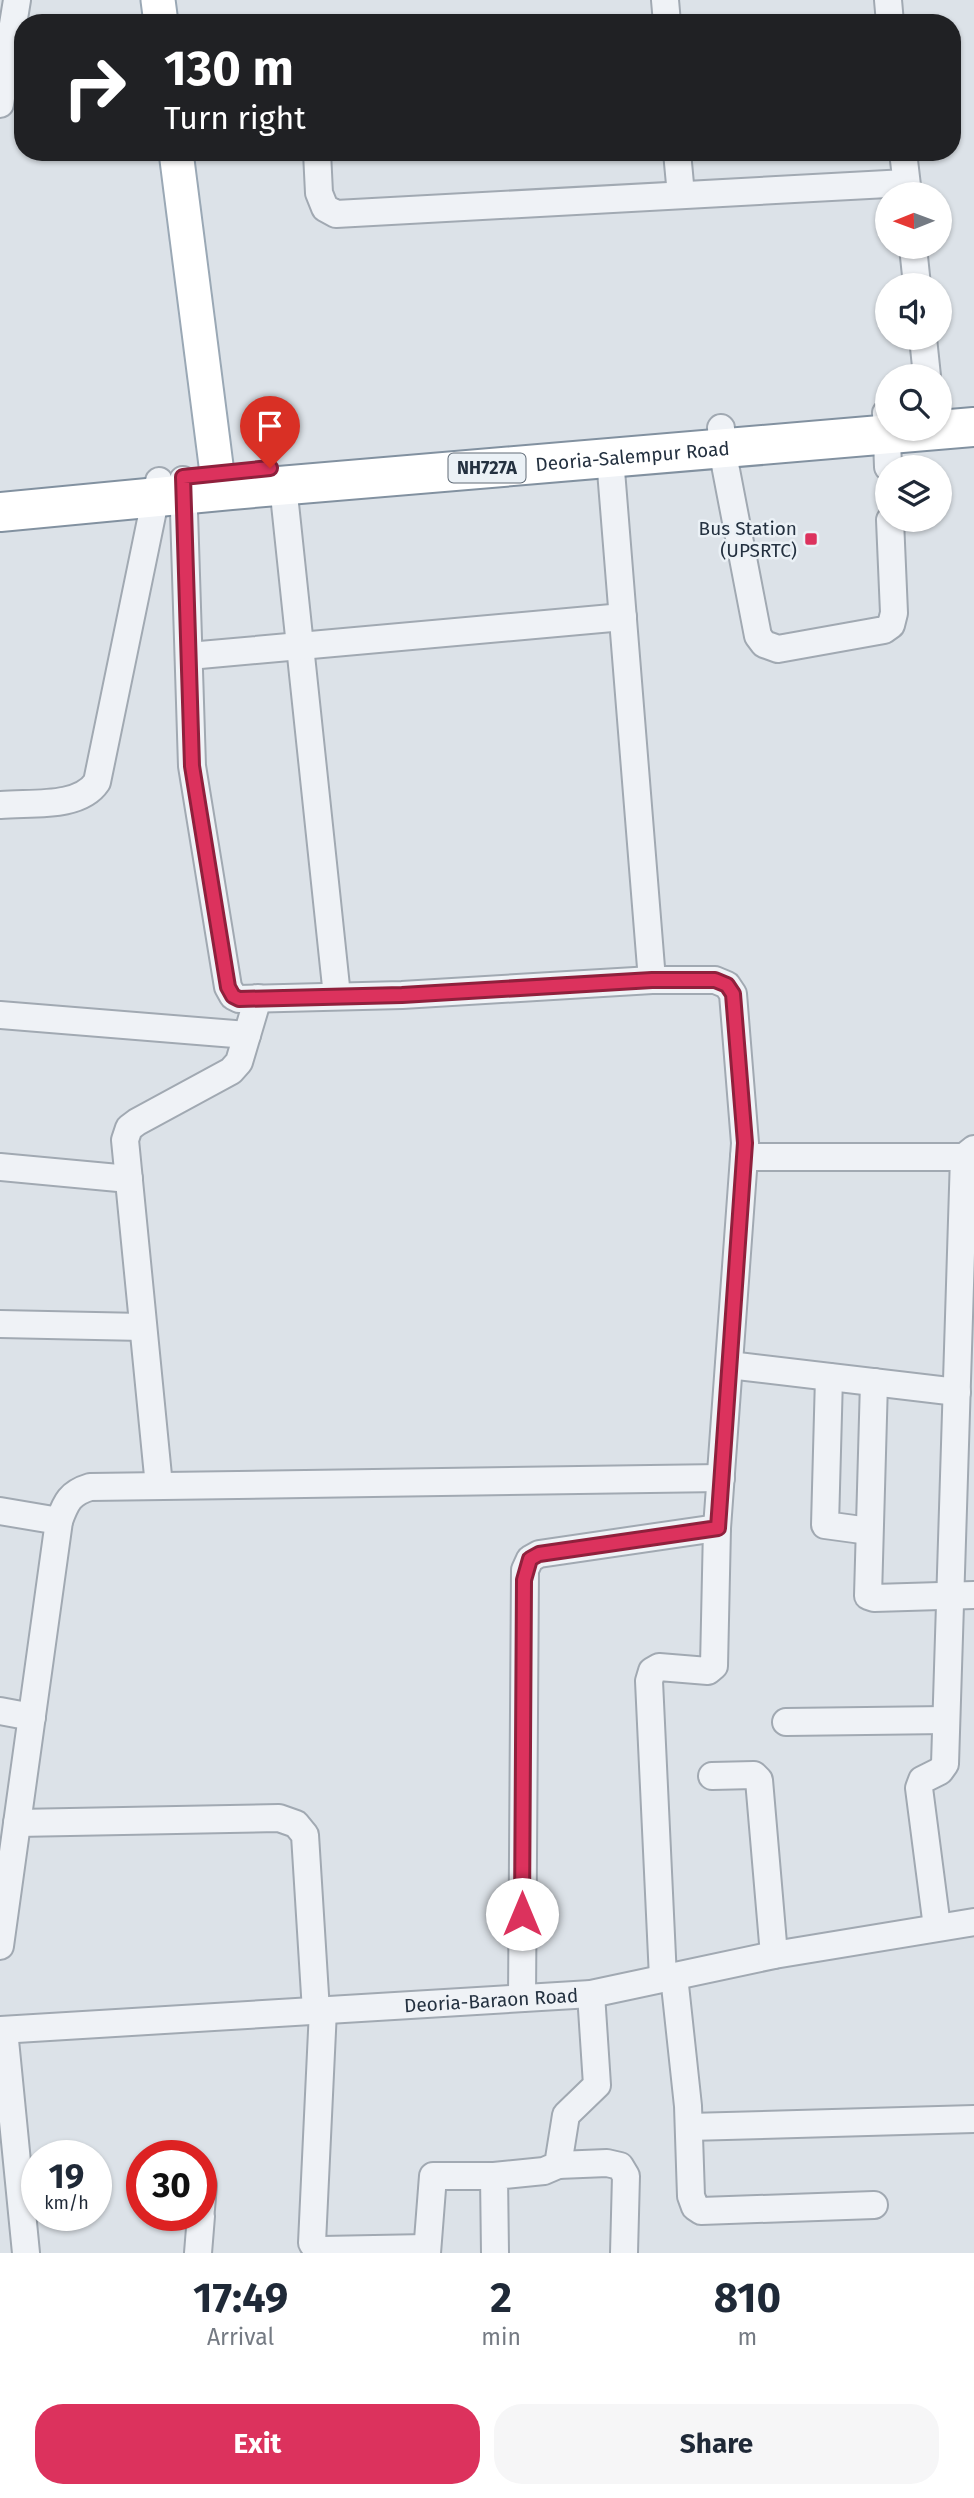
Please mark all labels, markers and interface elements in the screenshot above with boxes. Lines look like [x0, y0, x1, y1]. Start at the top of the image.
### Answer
text: 130 m [164, 39, 294, 98]
icon: right [49, 42, 140, 133]
text: Turn right [164, 99, 306, 137]
north arrow [875, 182, 952, 259]
map controls [875, 182, 952, 532]
button: sound [875, 273, 952, 350]
button: search [875, 364, 952, 441]
pin [240, 396, 300, 468]
icon: arrive [251, 407, 289, 445]
street label: Deoria-Salempur Road [535, 437, 731, 476]
road number: NH727A [448, 454, 526, 482]
button: layers [875, 455, 952, 532]
place label: Bus Station (UPSRTC) [699, 517, 797, 562]
marker: Bus Station (UPSRTC) [803, 531, 819, 547]
position arrow [485, 1877, 559, 1951]
street label: Deoria-Baraon Road [403, 1984, 579, 2017]
speed limit sign: 30 [126, 2140, 217, 2231]
text: 19 [49, 2155, 84, 2197]
text: km/h [44, 2192, 89, 2214]
text: 17:49 [193, 2273, 288, 2323]
text: 2 [490, 2273, 512, 2323]
text: 810 [714, 2273, 781, 2323]
text: Arrival [207, 2323, 274, 2351]
text: min [481, 2323, 521, 2351]
text: m [738, 2323, 757, 2351]
button: Exit [35, 2404, 480, 2484]
button: Share [494, 2404, 939, 2484]

